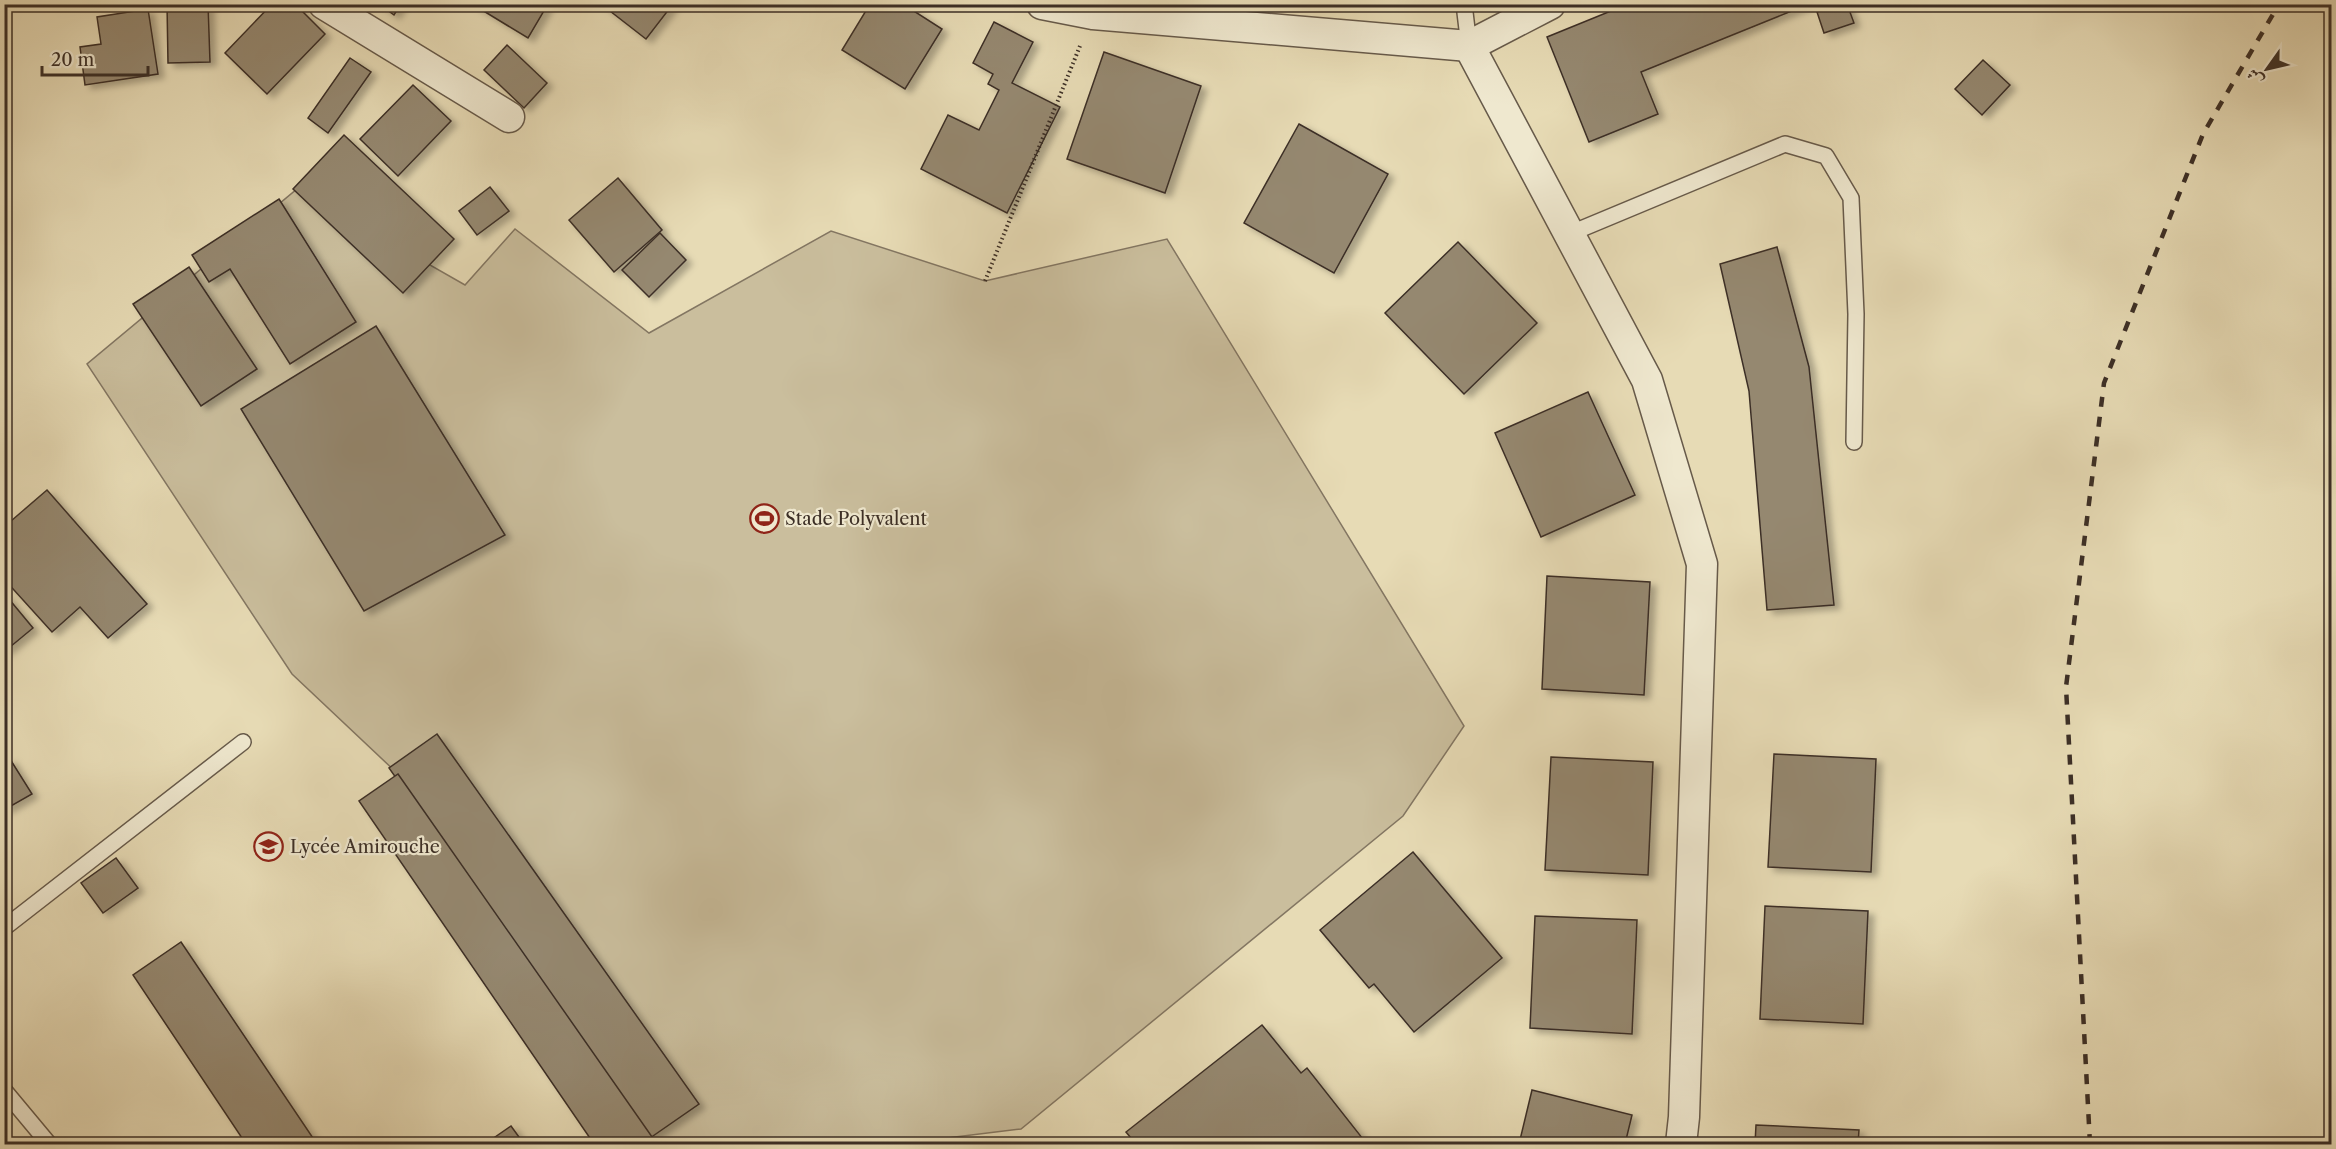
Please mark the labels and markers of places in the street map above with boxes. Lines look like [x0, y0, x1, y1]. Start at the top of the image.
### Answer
sports icon: Stade Polyvalent [748, 503, 780, 535]
place label: Stade Polyvalent [785, 508, 928, 530]
school or university icon: Lycée Amirouche [253, 831, 285, 863]
place label: Lycée Amirouche [290, 836, 440, 858]

